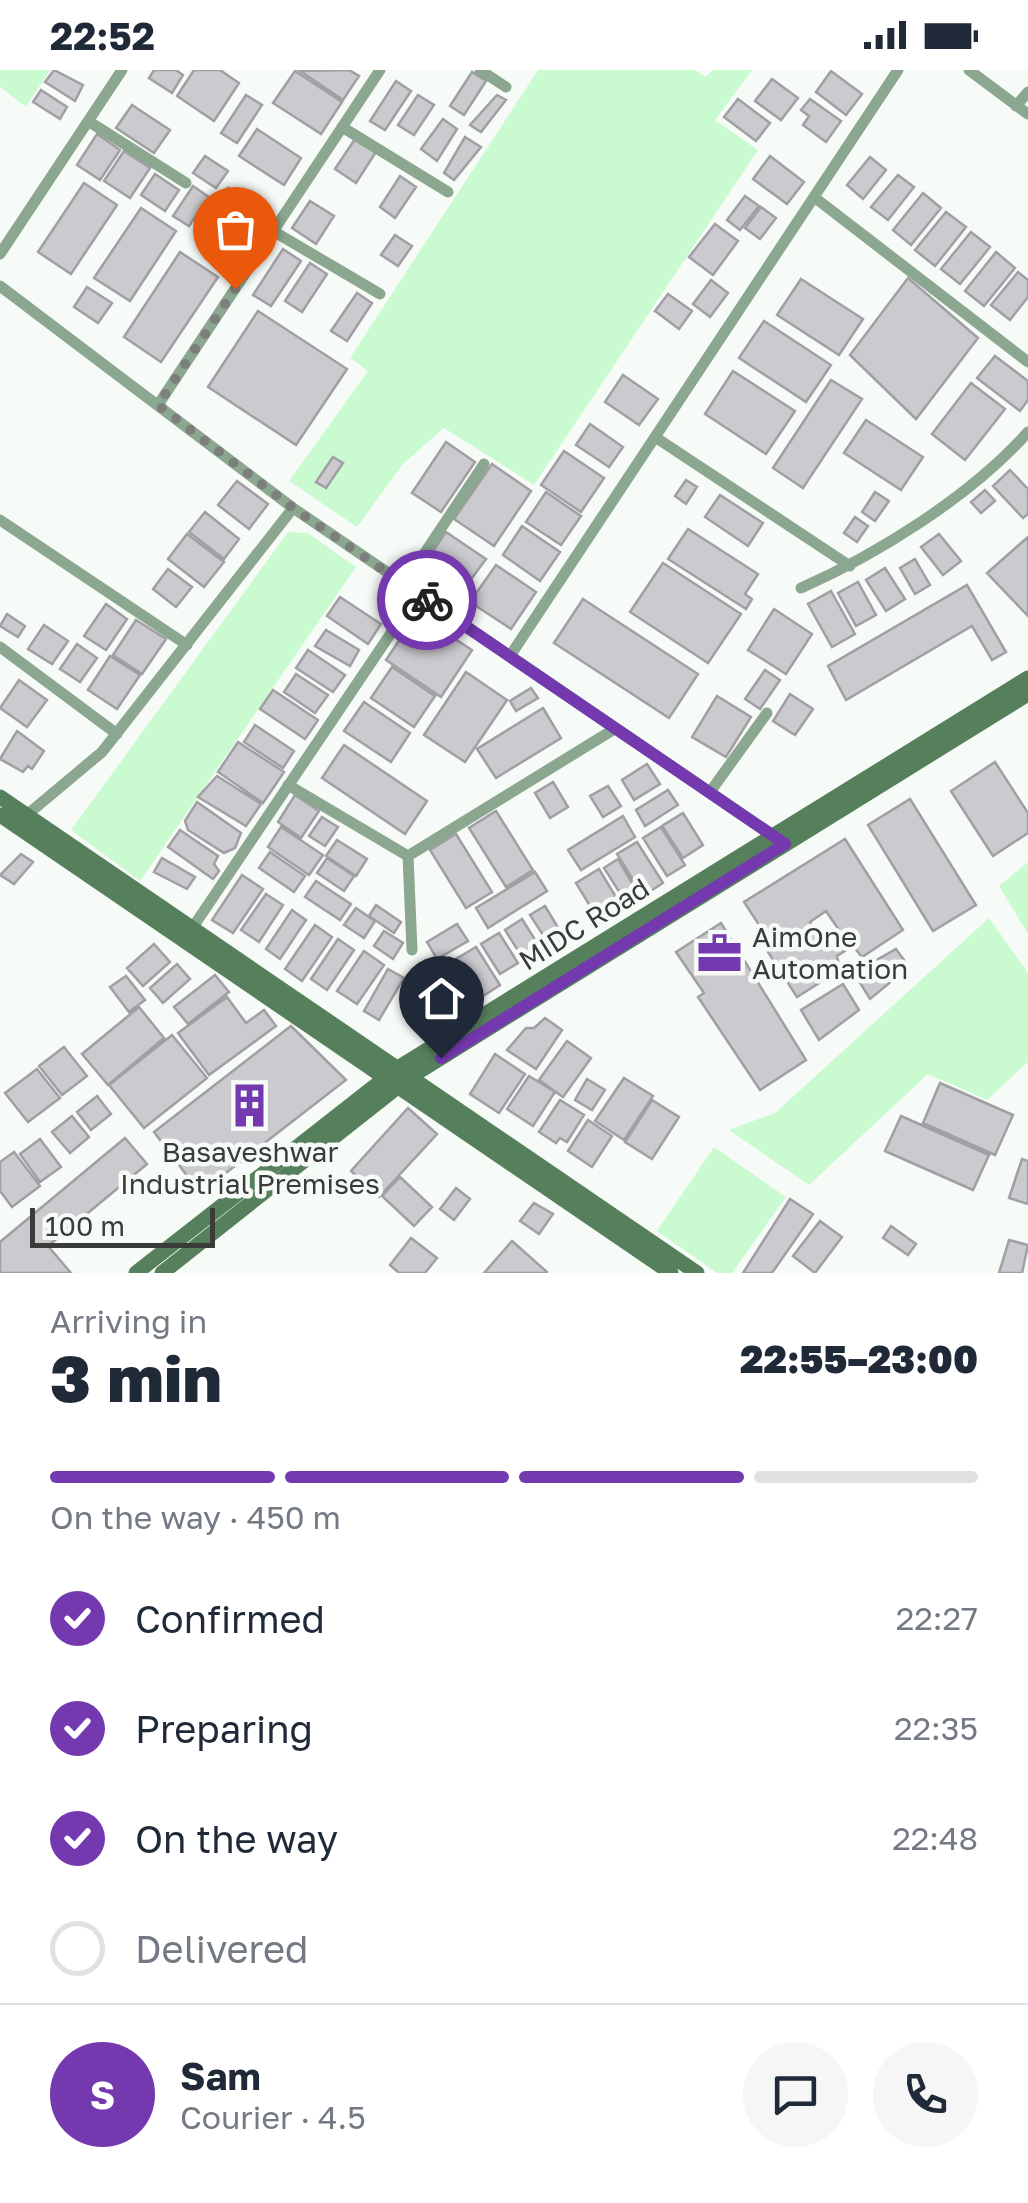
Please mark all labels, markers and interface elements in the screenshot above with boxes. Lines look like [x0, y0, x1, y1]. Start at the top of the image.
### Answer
text: 22:52 [50, 13, 155, 58]
pin [193, 187, 278, 290]
icon: bag [208, 202, 263, 257]
courier [377, 550, 477, 650]
icon: bike [400, 573, 455, 628]
street label: MIDC Road [513, 871, 655, 977]
place label: AimOne Automation [752, 920, 908, 985]
office icon: AimOne Automation [695, 929, 743, 977]
pin [399, 956, 484, 1059]
icon: home [414, 971, 469, 1026]
building icon: Basaveshwar Industrial Premises [226, 1082, 274, 1130]
place label: Basaveshwar Industrial Premises [120, 1135, 380, 1200]
scale bar [30, 1203, 215, 1248]
text: 100 m [45, 1209, 125, 1242]
text: Arriving in [50, 1302, 207, 1340]
text: 22:55–23:00 [740, 1336, 978, 1381]
text: 3 min [50, 1338, 222, 1416]
text: On the way · 450 m [50, 1498, 341, 1536]
icon: check [50, 1591, 105, 1646]
text: Confirmed [135, 1596, 325, 1641]
text: 22:27 [896, 1599, 978, 1637]
icon: check [50, 1701, 105, 1756]
text: Preparing [135, 1706, 313, 1751]
text: 22:35 [894, 1709, 978, 1747]
icon: check [50, 1811, 105, 1866]
text: On the way [135, 1816, 338, 1861]
text: 22:48 [892, 1819, 978, 1857]
text: Delivered [135, 1926, 308, 1971]
button: chat [743, 2042, 848, 2147]
button: phone [873, 2042, 978, 2147]
text: Sam [180, 2053, 261, 2098]
text: S [90, 2072, 115, 2117]
text: Courier · 4.5 [180, 2098, 366, 2136]

